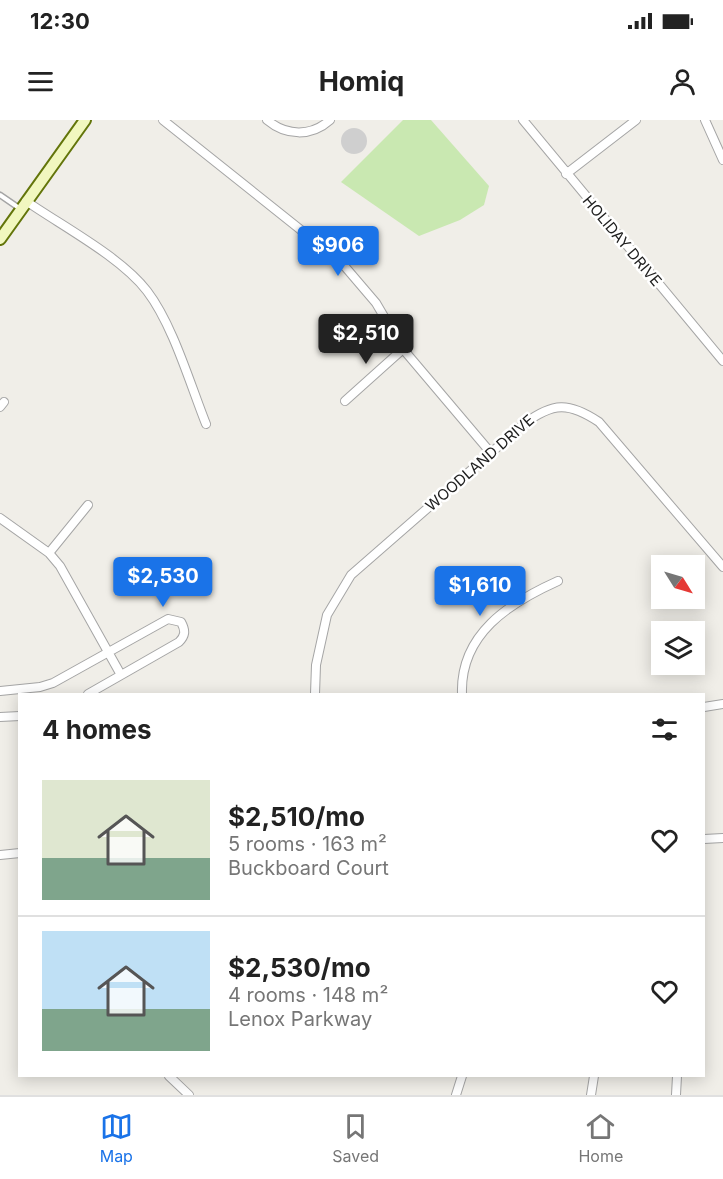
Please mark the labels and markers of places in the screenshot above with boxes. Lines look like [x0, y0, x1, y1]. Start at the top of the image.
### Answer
pin: $906 [302, 226, 374, 277]
pin: $2,510 [317, 314, 415, 365]
pin: $2,530 [114, 557, 212, 608]
pin: $1,610 [431, 566, 529, 617]

